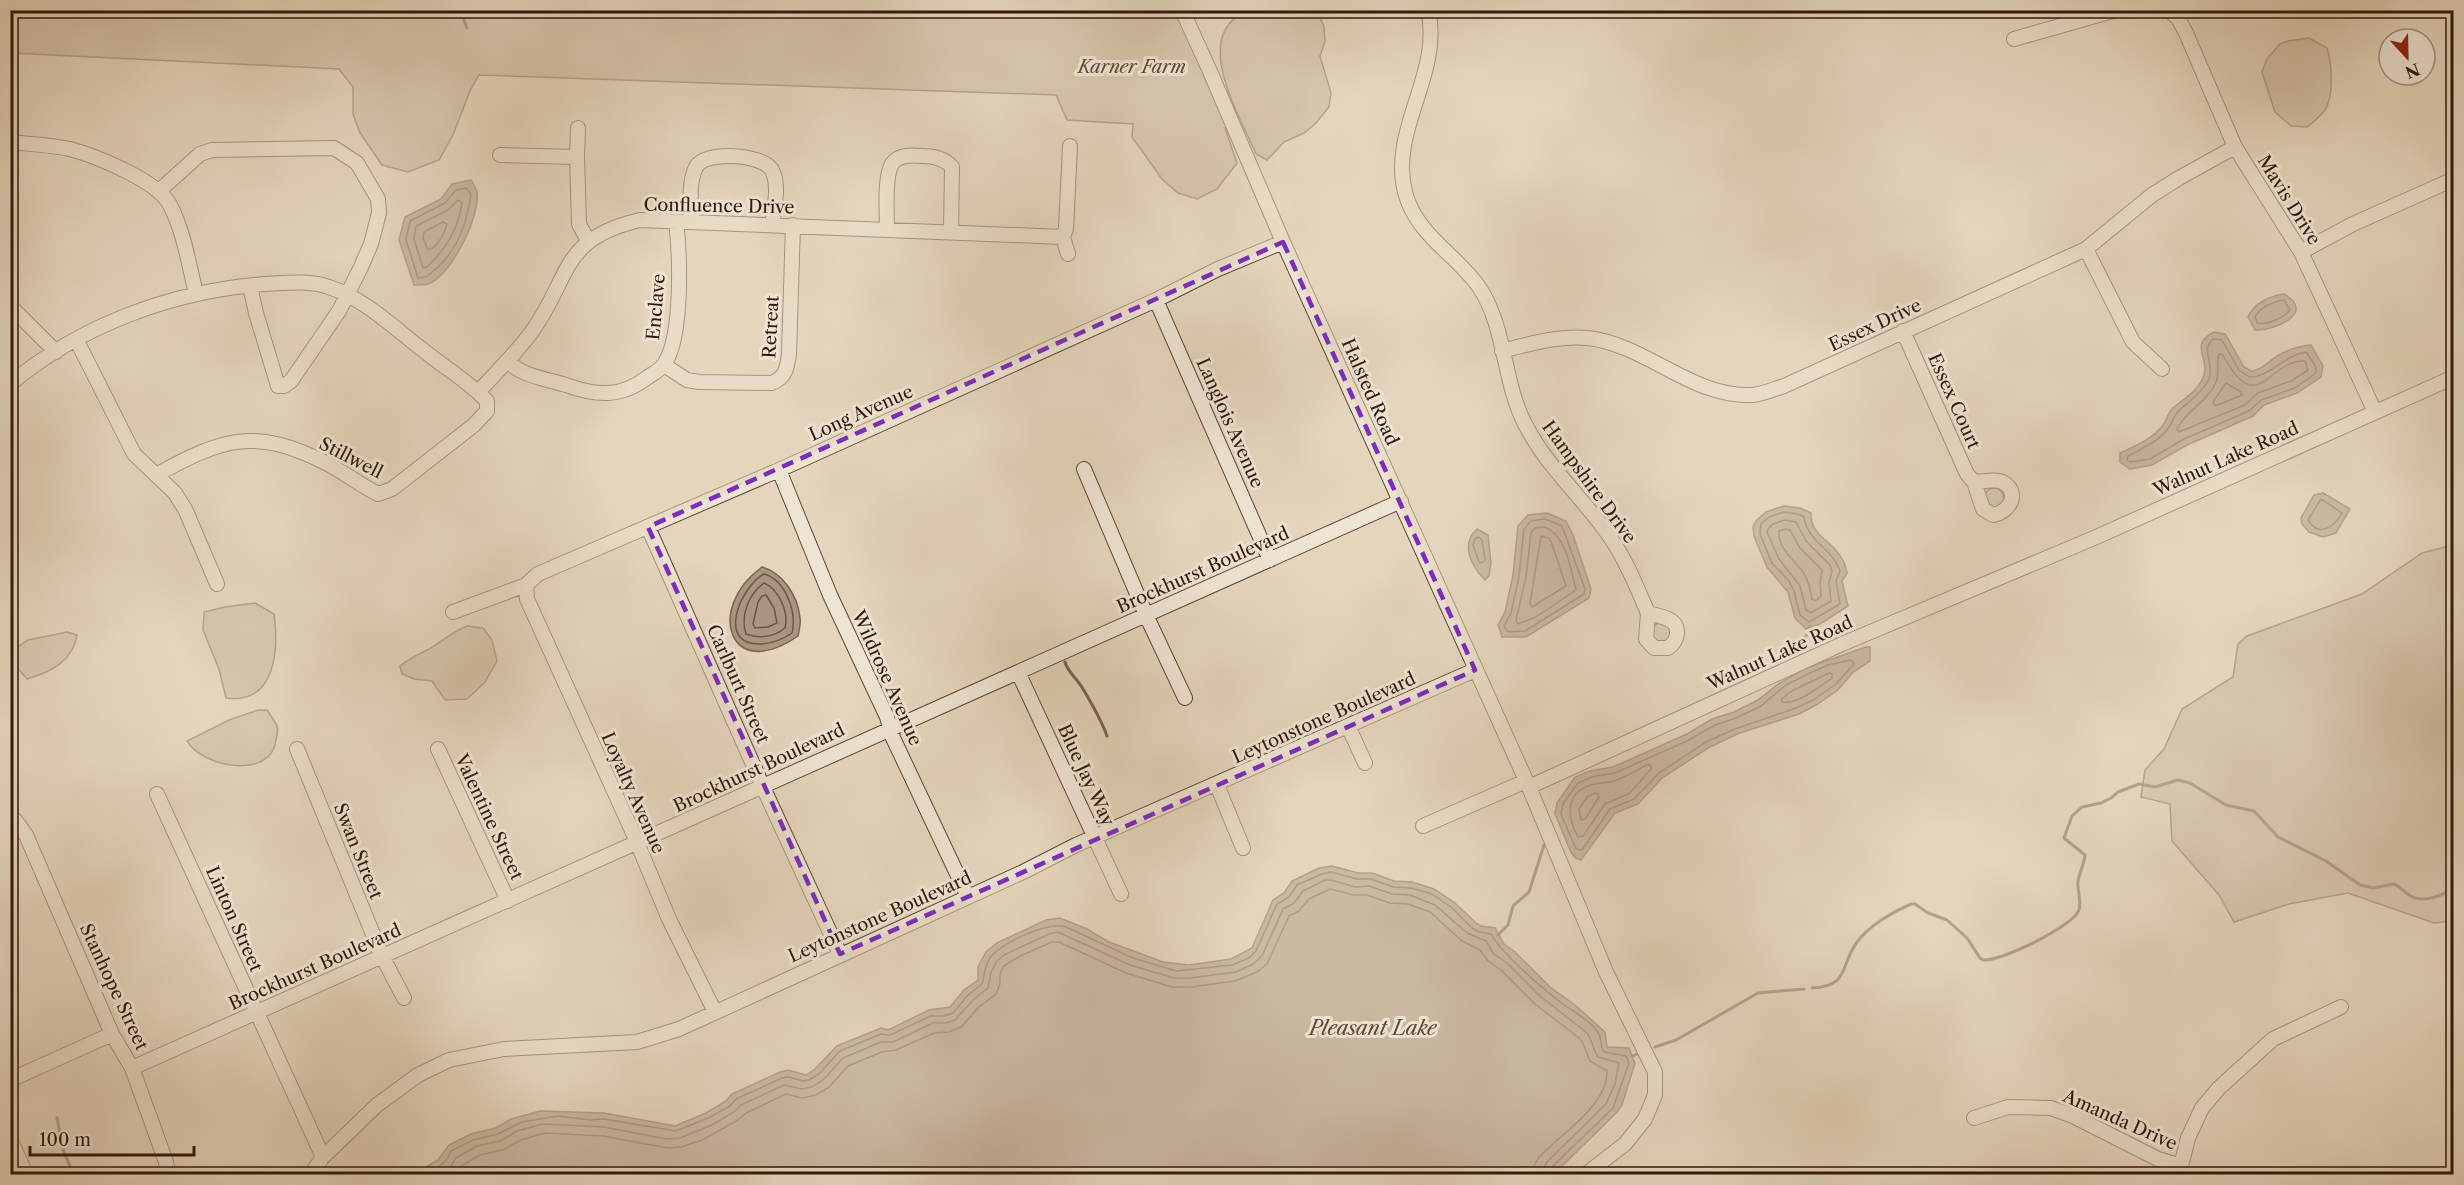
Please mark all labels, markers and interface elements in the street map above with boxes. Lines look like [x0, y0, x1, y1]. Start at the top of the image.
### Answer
north arrow [2377, 27, 2437, 87]
park label: Karner Farm [1076, 56, 1186, 78]
text: N [2402, 59, 2423, 83]
street label: Mavis Drive [2253, 151, 2325, 249]
street label: Confluence Drive [643, 194, 795, 218]
street label: Enclave [642, 273, 670, 341]
street label: Retreat [758, 294, 784, 359]
street label: Essex Drive [1825, 294, 1925, 356]
street label: Halsted Road [1337, 335, 1403, 449]
street label: Essex Court [1923, 350, 1985, 453]
street label: Langlois Avenue [1192, 355, 1268, 491]
street label: Long Avenue [806, 380, 916, 446]
street label: Hampshire Drive [1537, 416, 1641, 548]
street label: Walnut Lake Road [2149, 417, 2302, 501]
street label: Stillwell [316, 433, 386, 483]
street label: Brockhurst Boulevard [1113, 522, 1293, 618]
street label: Wildrose Avenue [847, 606, 927, 749]
street label: Walnut Lake Road [1703, 611, 1856, 695]
street label: Carlburt Street [702, 621, 774, 748]
street label: Leytonstone Boulevard [1229, 668, 1419, 768]
street label: Brockhurst Boulevard [670, 719, 848, 817]
street label: Blue Jay Way [1053, 721, 1120, 830]
street label: Loyalty Avenue [596, 729, 670, 857]
street label: Valentine Street [450, 750, 528, 884]
street label: Swan Street [329, 800, 387, 903]
street label: Linton Street [201, 863, 267, 976]
street label: Leytonstone Boulevard [785, 867, 975, 967]
street label: Brockhurst Boulevard [225, 919, 405, 1015]
street label: Stanhope Street [75, 920, 153, 1054]
water label: Pleasant Lake [1307, 1016, 1438, 1040]
street label: Amanda Drive [2059, 1085, 2181, 1155]
scale bar [30, 1119, 194, 1157]
text: 100 m [39, 1129, 91, 1151]

